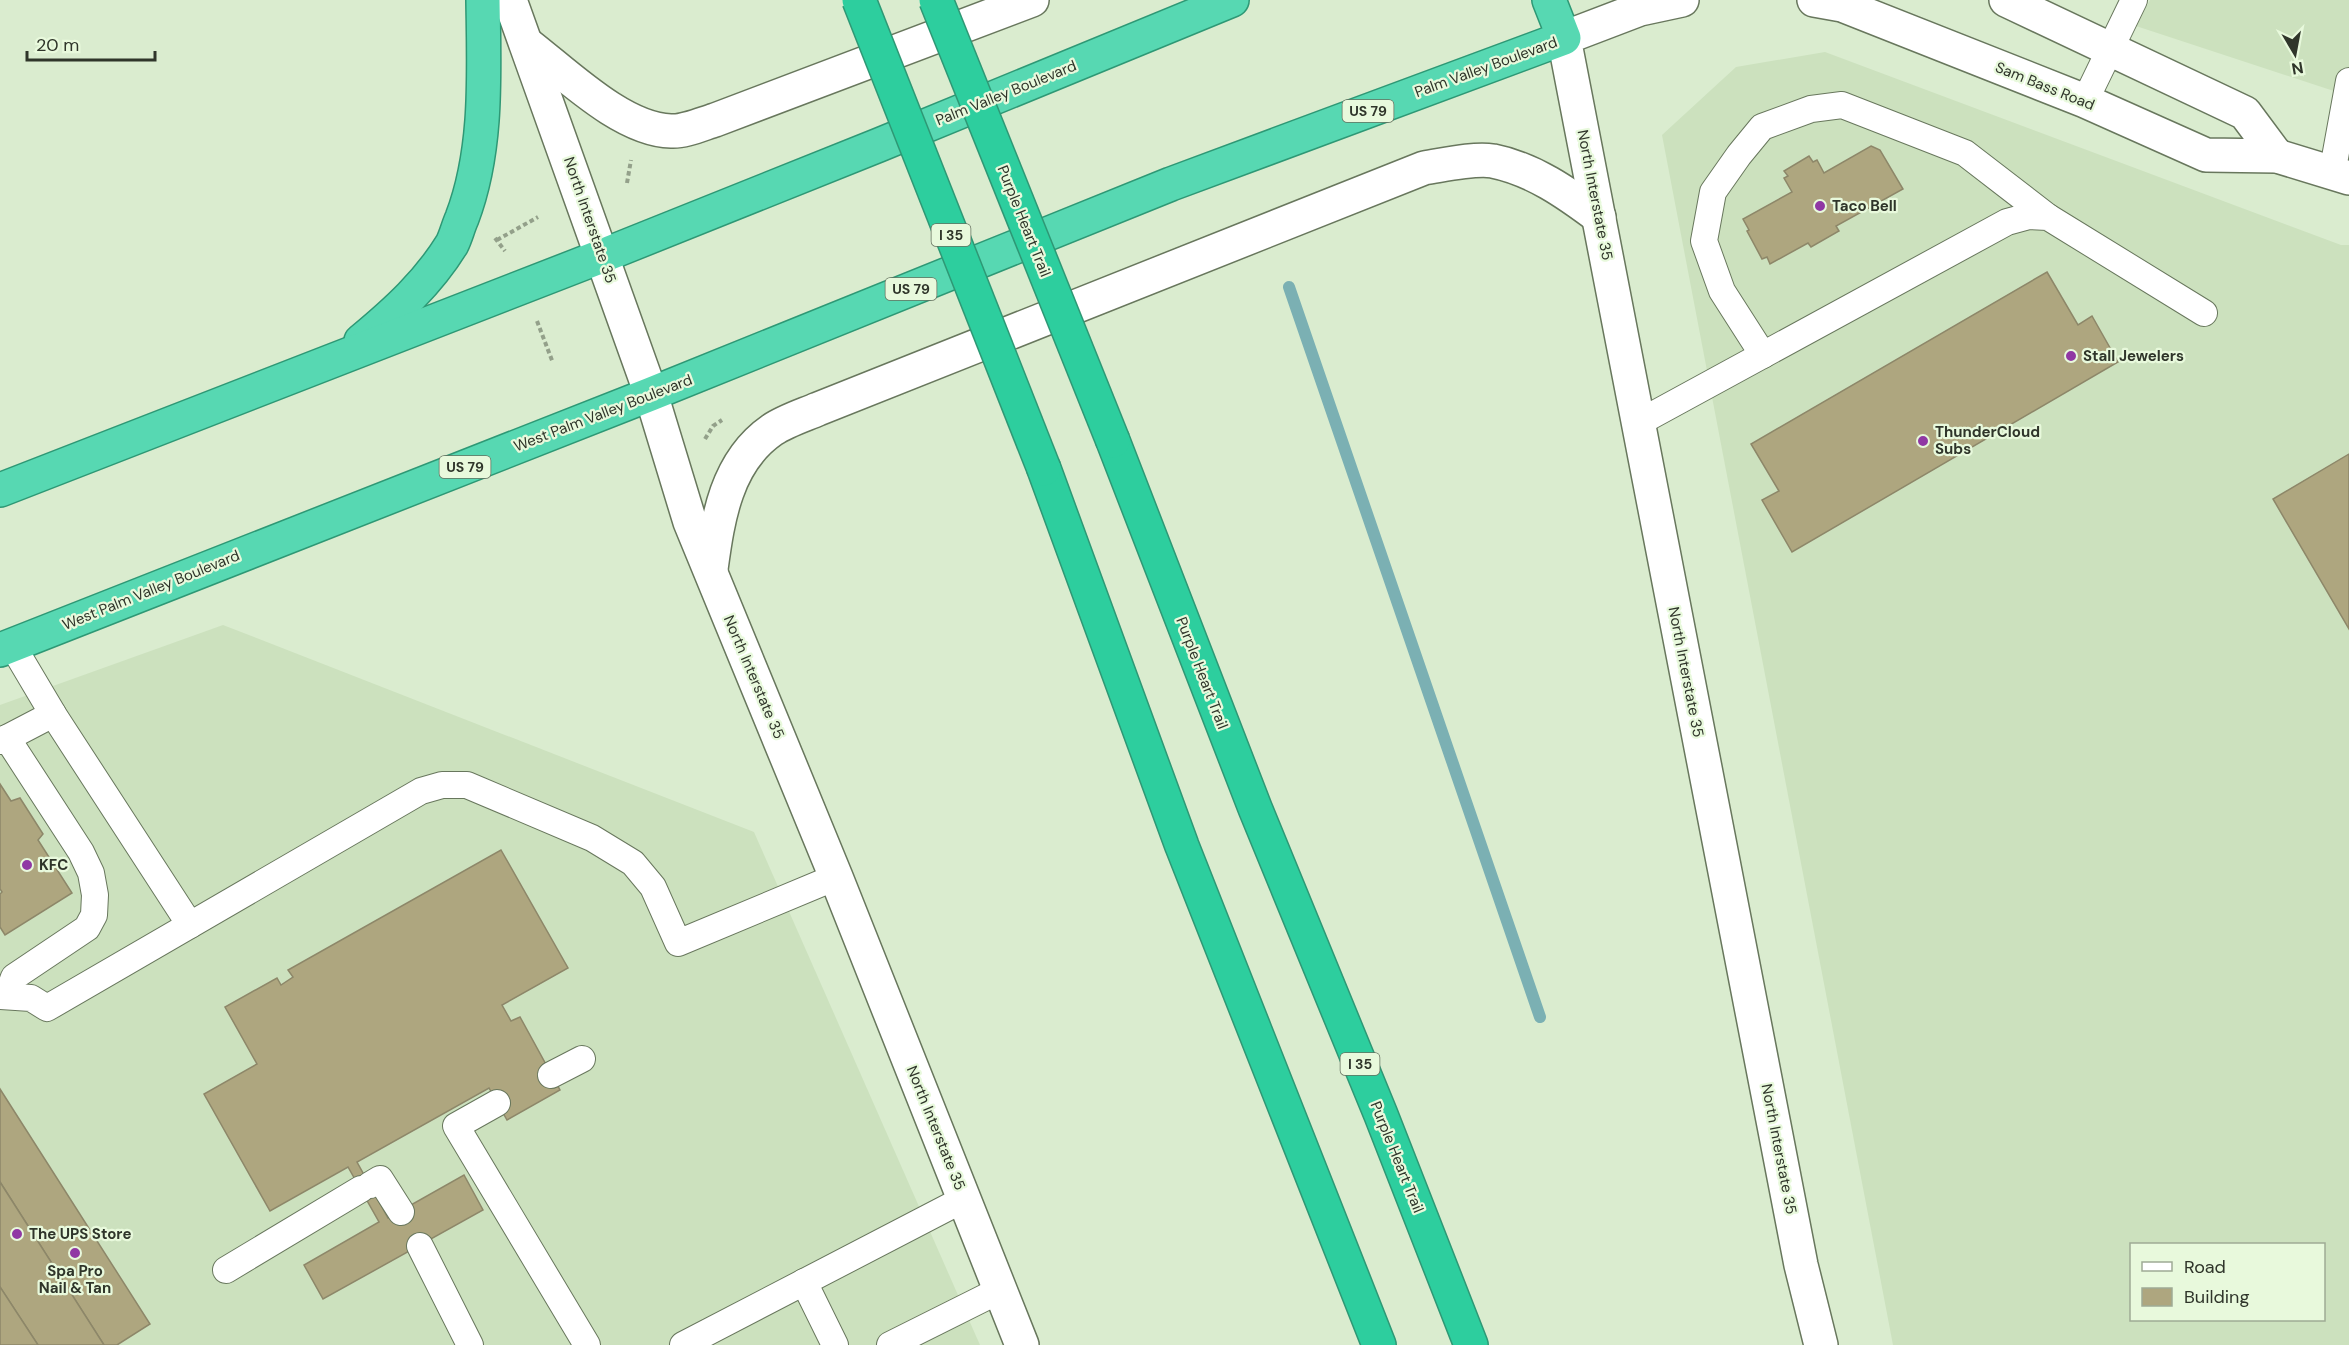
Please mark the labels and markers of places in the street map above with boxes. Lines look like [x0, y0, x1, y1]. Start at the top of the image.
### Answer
place label: Taco Bell [1832, 196, 1897, 216]
marker: Taco Bell [1813, 199, 1827, 213]
place label: Stall Jewelers [2083, 346, 2184, 366]
marker: Stall Jewelers [2064, 349, 2078, 363]
place label: ThunderCloud Subs [1935, 422, 2040, 459]
marker: ThunderCloud Subs [1916, 434, 1930, 448]
place label: KFC [39, 855, 68, 875]
marker: KFC [20, 858, 34, 872]
place label: The UPS Store [29, 1224, 131, 1244]
marker: The UPS Store [10, 1227, 24, 1241]
marker: Spa Pro Nail & Tan [68, 1246, 82, 1260]
place label: Spa Pro Nail & Tan [39, 1261, 111, 1298]

